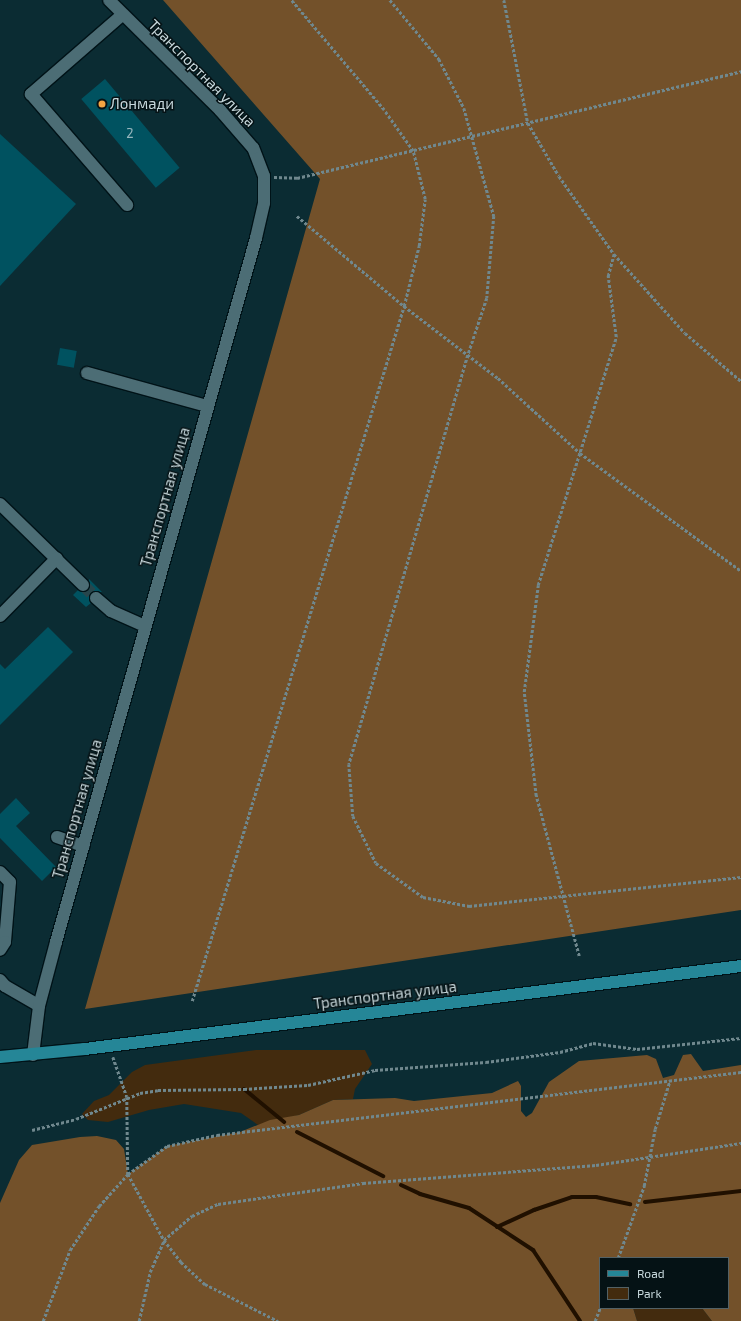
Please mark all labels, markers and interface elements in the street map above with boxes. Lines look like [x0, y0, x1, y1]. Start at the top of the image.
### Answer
street label: Транспортная улица [145, 16, 259, 130]
place label: Лонмади [110, 95, 174, 113]
marker: Лонмади [97, 99, 107, 109]
house number: 2 [126, 125, 134, 141]
street label: Транспортная улица [136, 425, 194, 569]
street label: Транспортная улица [48, 737, 106, 881]
street label: Транспортная улица [312, 977, 458, 1013]
legend [599, 1257, 729, 1309]
text: Road [637, 1266, 665, 1280]
text: Park [637, 1286, 662, 1300]

